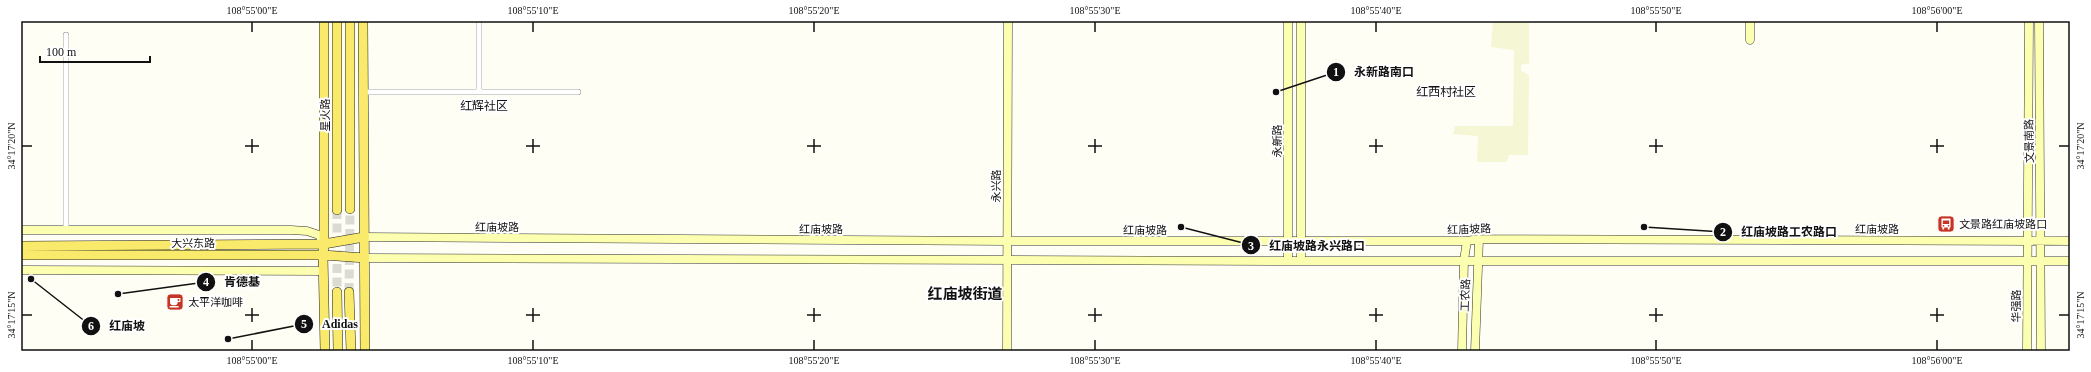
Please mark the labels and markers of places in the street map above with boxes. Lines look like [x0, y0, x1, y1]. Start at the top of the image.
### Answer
callout: 永新路南口 [1326, 60, 1422, 84]
bus stop icon: 文景路红庙坡路口 [1936, 214, 1956, 234]
place label: 文景路红庙坡路口 [1959, 218, 2047, 230]
callout: 红庙坡路工农路口 [1713, 220, 1845, 244]
callout: 红庙坡路永兴路口 [1241, 233, 1373, 257]
callout: 肯德基 [196, 270, 268, 294]
cafe icon: 太平洋咖啡 [165, 292, 185, 312]
place label: 太平洋咖啡 [188, 296, 243, 308]
callout: Adidas [294, 312, 366, 336]
callout: 红庙坡 [81, 314, 153, 338]

